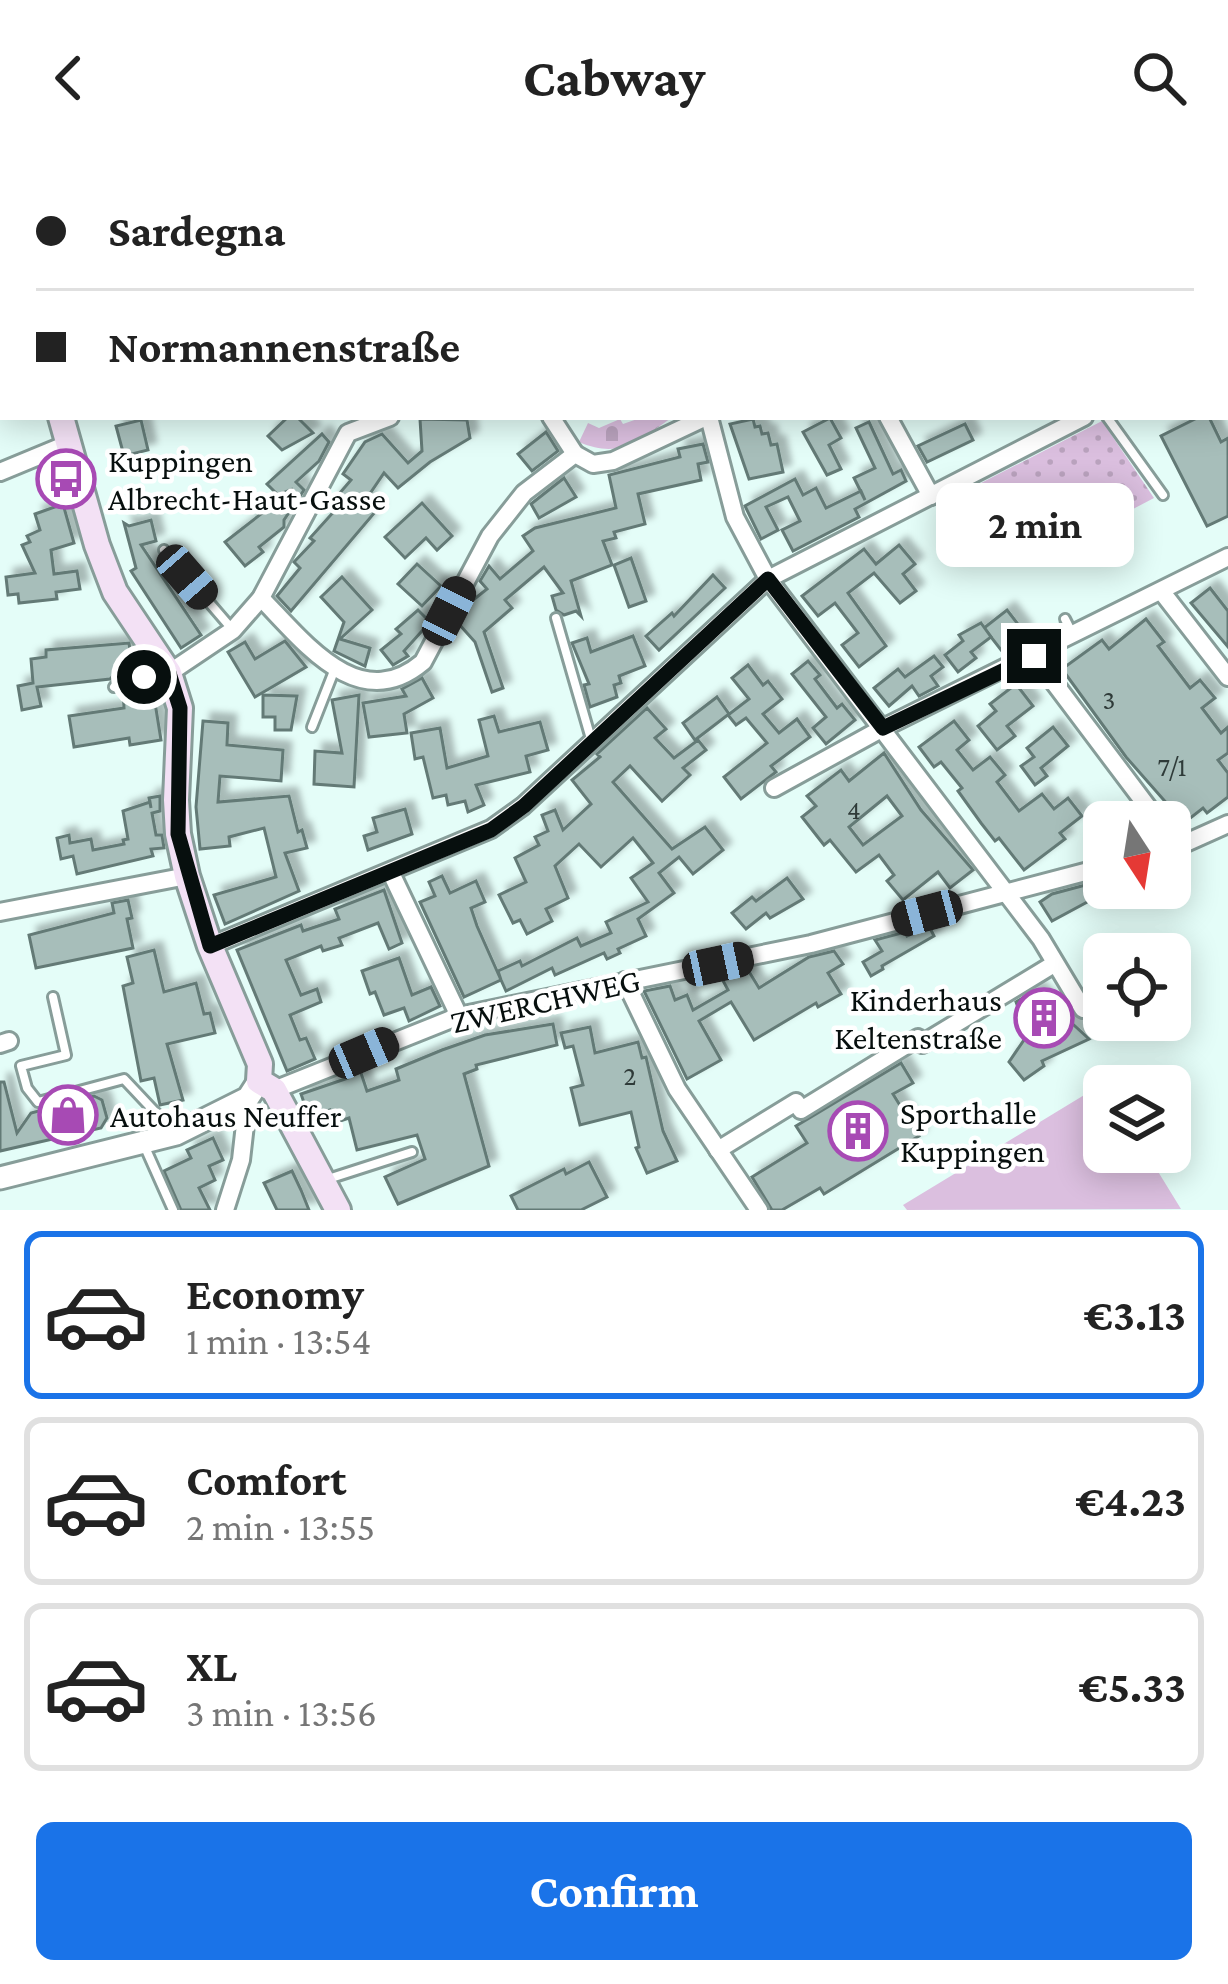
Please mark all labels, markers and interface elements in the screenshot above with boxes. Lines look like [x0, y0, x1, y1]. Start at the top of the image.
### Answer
icon: back [36, 45, 102, 111]
icon: search [1126, 45, 1192, 111]
text: Cabway [523, 48, 705, 108]
text: Sardegna [108, 206, 285, 256]
text: Normannenstraße [108, 322, 460, 372]
place label: Kuppingen Albrecht-Haut-Gasse [108, 442, 386, 517]
bus stop icon: Kuppingen Albrecht-Haut-Gasse [35, 448, 97, 510]
callout: 2 min [935, 482, 1133, 566]
text: 2 min [988, 503, 1082, 546]
car [150, 538, 224, 616]
car [417, 571, 481, 651]
route end [1007, 629, 1061, 683]
route start [117, 650, 171, 704]
house number: 3 [1103, 685, 1115, 715]
house number: 7/1 [1158, 752, 1186, 782]
house number: 4 [847, 795, 861, 825]
north arrow [1083, 801, 1191, 909]
map controls [1083, 801, 1191, 1173]
car [888, 886, 966, 940]
button: locate [1083, 933, 1191, 1041]
car [679, 939, 757, 989]
street label: ZWERCHWEG [447, 961, 643, 1040]
place label: Kinderhaus Keltenstraße [834, 981, 1002, 1056]
building icon: Kinderhaus Keltenstraße [1013, 987, 1075, 1049]
car [324, 1022, 404, 1084]
house number: 2 [624, 1061, 636, 1091]
button: layers [1083, 1065, 1191, 1173]
shop icon: Autohaus Neuffer [37, 1084, 99, 1146]
place label: Sporthalle Kuppingen [900, 1094, 1045, 1169]
place label: Autohaus Neuffer [110, 1097, 342, 1134]
building icon: Sporthalle Kuppingen [827, 1100, 889, 1162]
icon: car [42, 1261, 150, 1369]
text: Economy [186, 1269, 364, 1319]
text: €3.13 [1083, 1290, 1186, 1340]
text: 1 min · 13:54 [186, 1319, 371, 1362]
icon: car [42, 1447, 150, 1555]
text: Comfort [186, 1455, 347, 1505]
text: €4.23 [1075, 1476, 1186, 1526]
text: 2 min · 13:55 [186, 1505, 375, 1548]
icon: car [42, 1633, 150, 1741]
text: XL [186, 1641, 237, 1691]
text: €5.33 [1079, 1662, 1186, 1712]
text: 3 min · 13:56 [186, 1691, 377, 1734]
button: Confirm [36, 1822, 1192, 1960]

